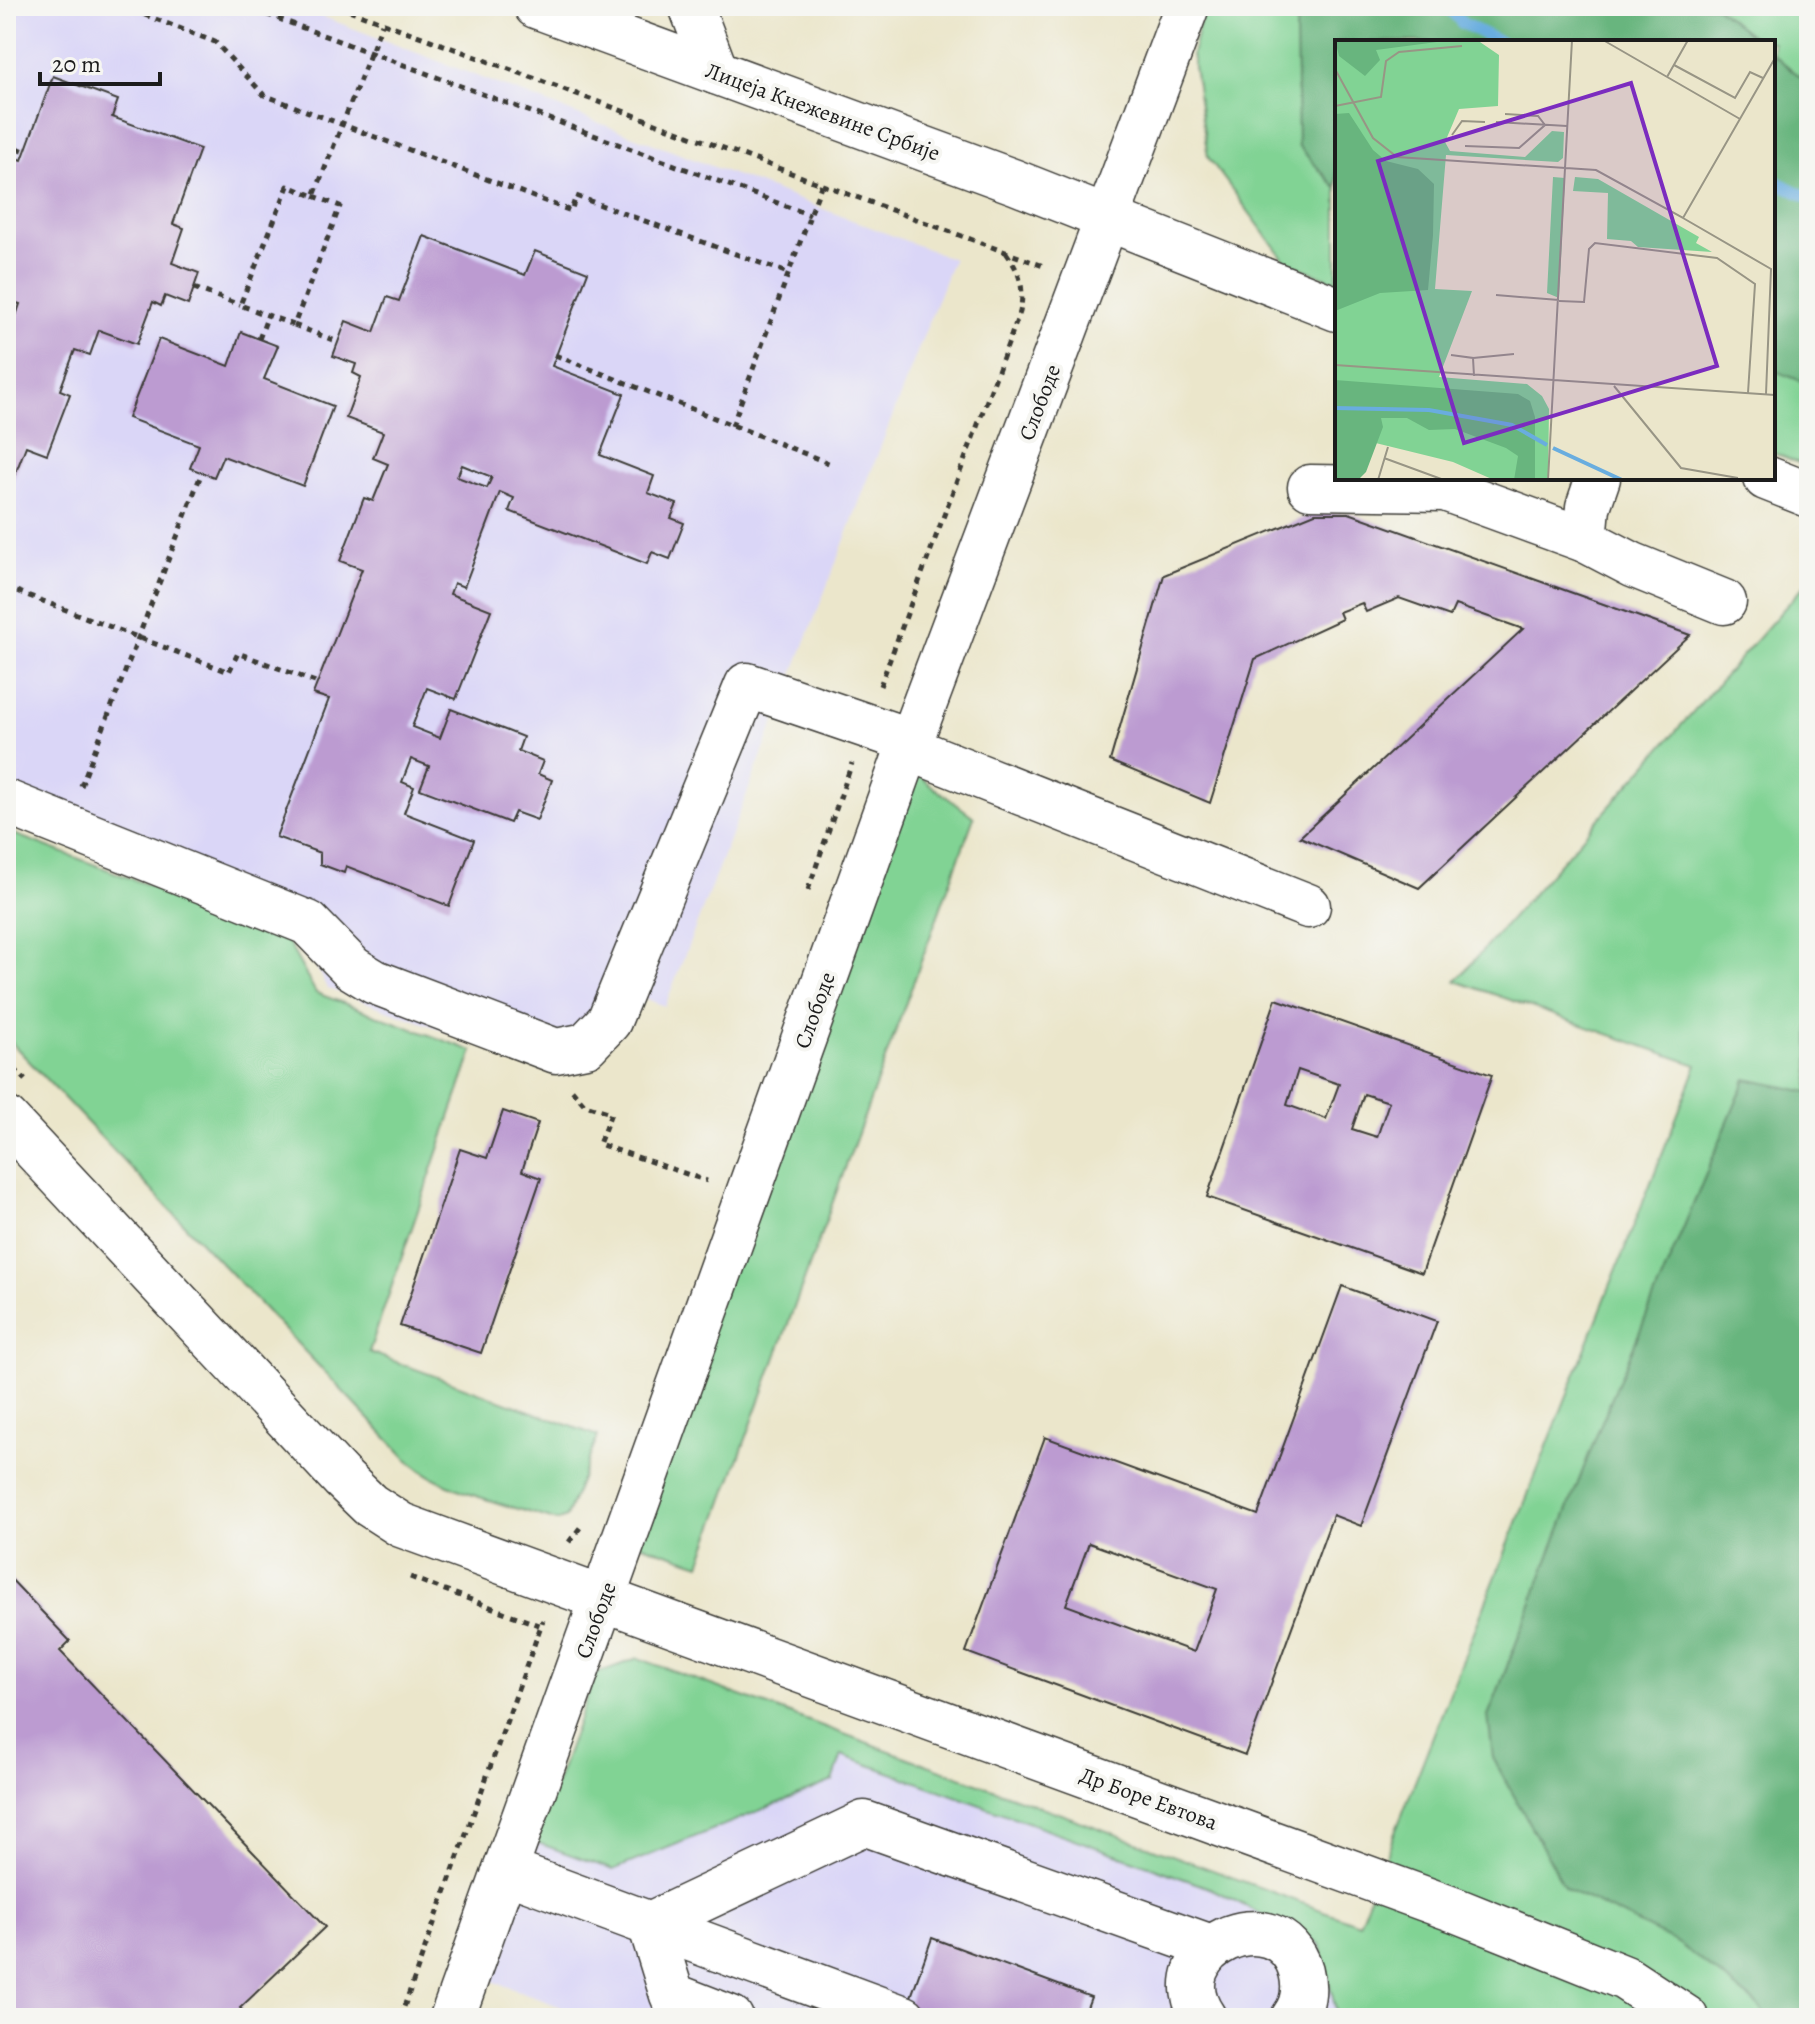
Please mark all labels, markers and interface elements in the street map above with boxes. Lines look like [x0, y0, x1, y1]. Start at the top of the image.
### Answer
scale bar [40, 36, 160, 86]
inset map [1335, 40, 1775, 480]
text: 20 m [52, 48, 101, 80]
street label: Лицеја Кнежевине Србије [701, 55, 944, 168]
street label: Слободе [1012, 360, 1068, 445]
street label: Слободе [787, 968, 843, 1053]
street label: Слободе [568, 1578, 624, 1663]
street label: Др Боре Евтова [1076, 1760, 1222, 1838]

